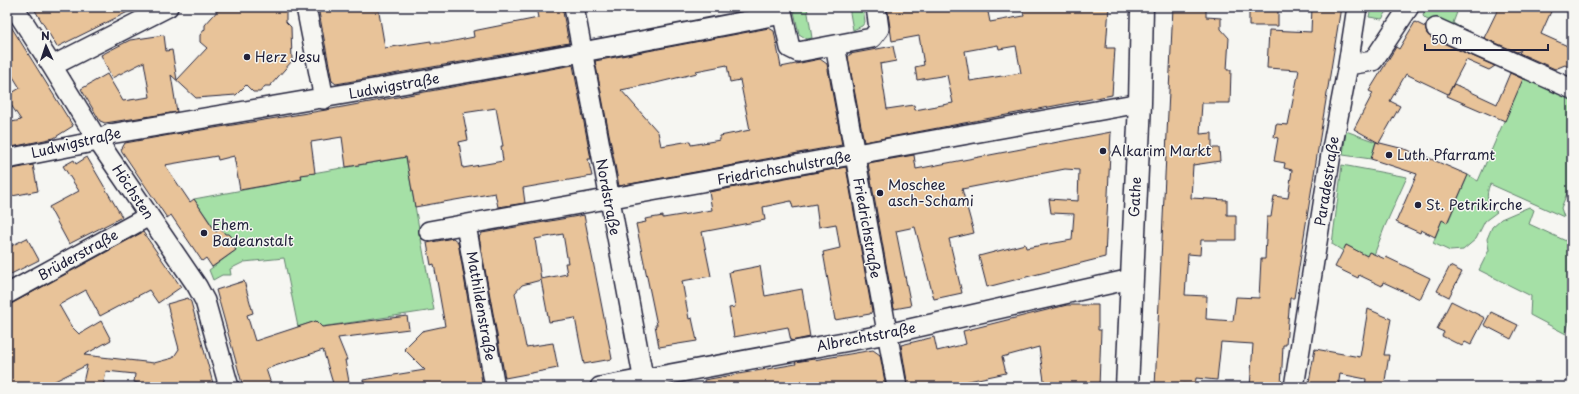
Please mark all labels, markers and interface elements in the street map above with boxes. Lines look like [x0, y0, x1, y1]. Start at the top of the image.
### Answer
north arrow [26, 26, 66, 66]
scale bar [1425, 26, 1548, 52]
text: N [41, 27, 51, 44]
text: 50 m [1431, 30, 1462, 48]
place label: Herz Jesu [255, 46, 320, 67]
marker: Herz Jesu [242, 52, 252, 62]
street label: Ludwigstraße [347, 67, 441, 104]
street label: Ludwigstraße [29, 122, 123, 163]
street label: Paradestraße [1309, 135, 1344, 227]
place label: Alkarim Markt [1111, 140, 1212, 161]
place label: Luth. Pfarramt [1397, 144, 1495, 165]
street label: Friedrichschulstraße [715, 145, 853, 190]
marker: Alkarim Markt [1098, 146, 1108, 156]
marker: Luth. Pfarramt [1384, 150, 1394, 160]
street label: Nordstraße [591, 157, 626, 237]
street label: Höchsten [107, 160, 160, 223]
place label: Moschee asch-Schami [888, 174, 974, 211]
street label: Friedrichstraße [848, 176, 887, 280]
street label: Gathe [1123, 176, 1146, 218]
marker: Moschee asch-Schami [875, 188, 885, 198]
place label: St. Petrikirche [1426, 194, 1522, 215]
marker: St. Petrikirche [1413, 200, 1423, 210]
place label: Ehem. Badeanstalt [212, 214, 294, 251]
street label: Brüderstraße [34, 224, 122, 285]
marker: Ehem. Badeanstalt [199, 228, 209, 238]
street label: Mathildenstraße [462, 250, 501, 362]
street label: Albrechtstraße [814, 317, 917, 356]

